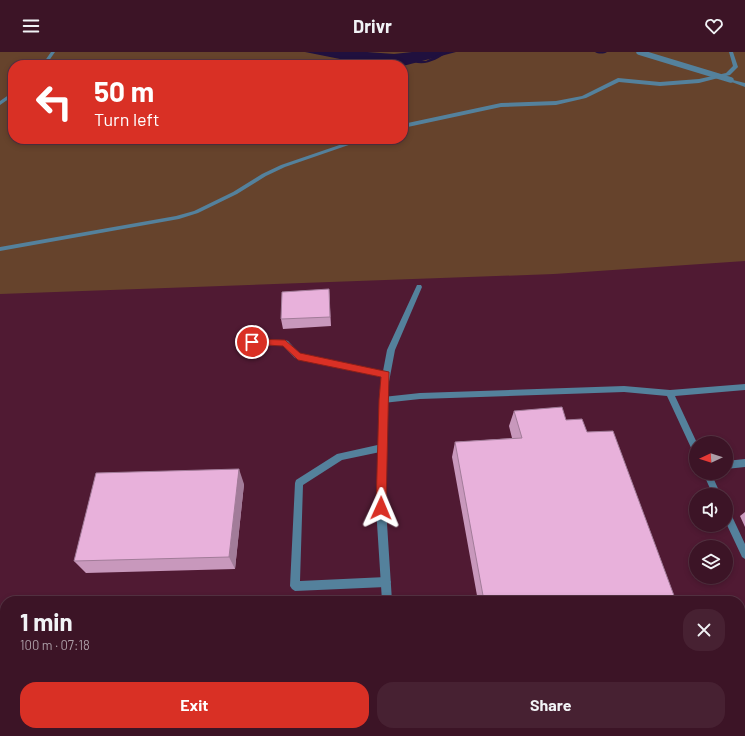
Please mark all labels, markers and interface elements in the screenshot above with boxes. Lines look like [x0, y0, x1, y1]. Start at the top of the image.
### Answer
icon: menu [20, 15, 42, 37]
text: Drivr [353, 15, 392, 37]
icon: heart [703, 15, 725, 37]
text: 50 m [94, 74, 154, 108]
icon: left [28, 76, 80, 128]
text: Turn left [94, 108, 160, 130]
pin [235, 325, 269, 359]
icon: arrive [241, 331, 263, 353]
north arrow [689, 436, 733, 480]
map controls [689, 436, 733, 584]
position arrow [360, 487, 402, 529]
button: sound [689, 488, 733, 532]
button: layers [689, 540, 733, 584]
text: 1 min [20, 607, 73, 636]
button: close [683, 609, 725, 651]
text: 100 m · 07:18 [20, 637, 90, 653]
button: Exit [20, 682, 369, 728]
button: Share [377, 682, 725, 728]

